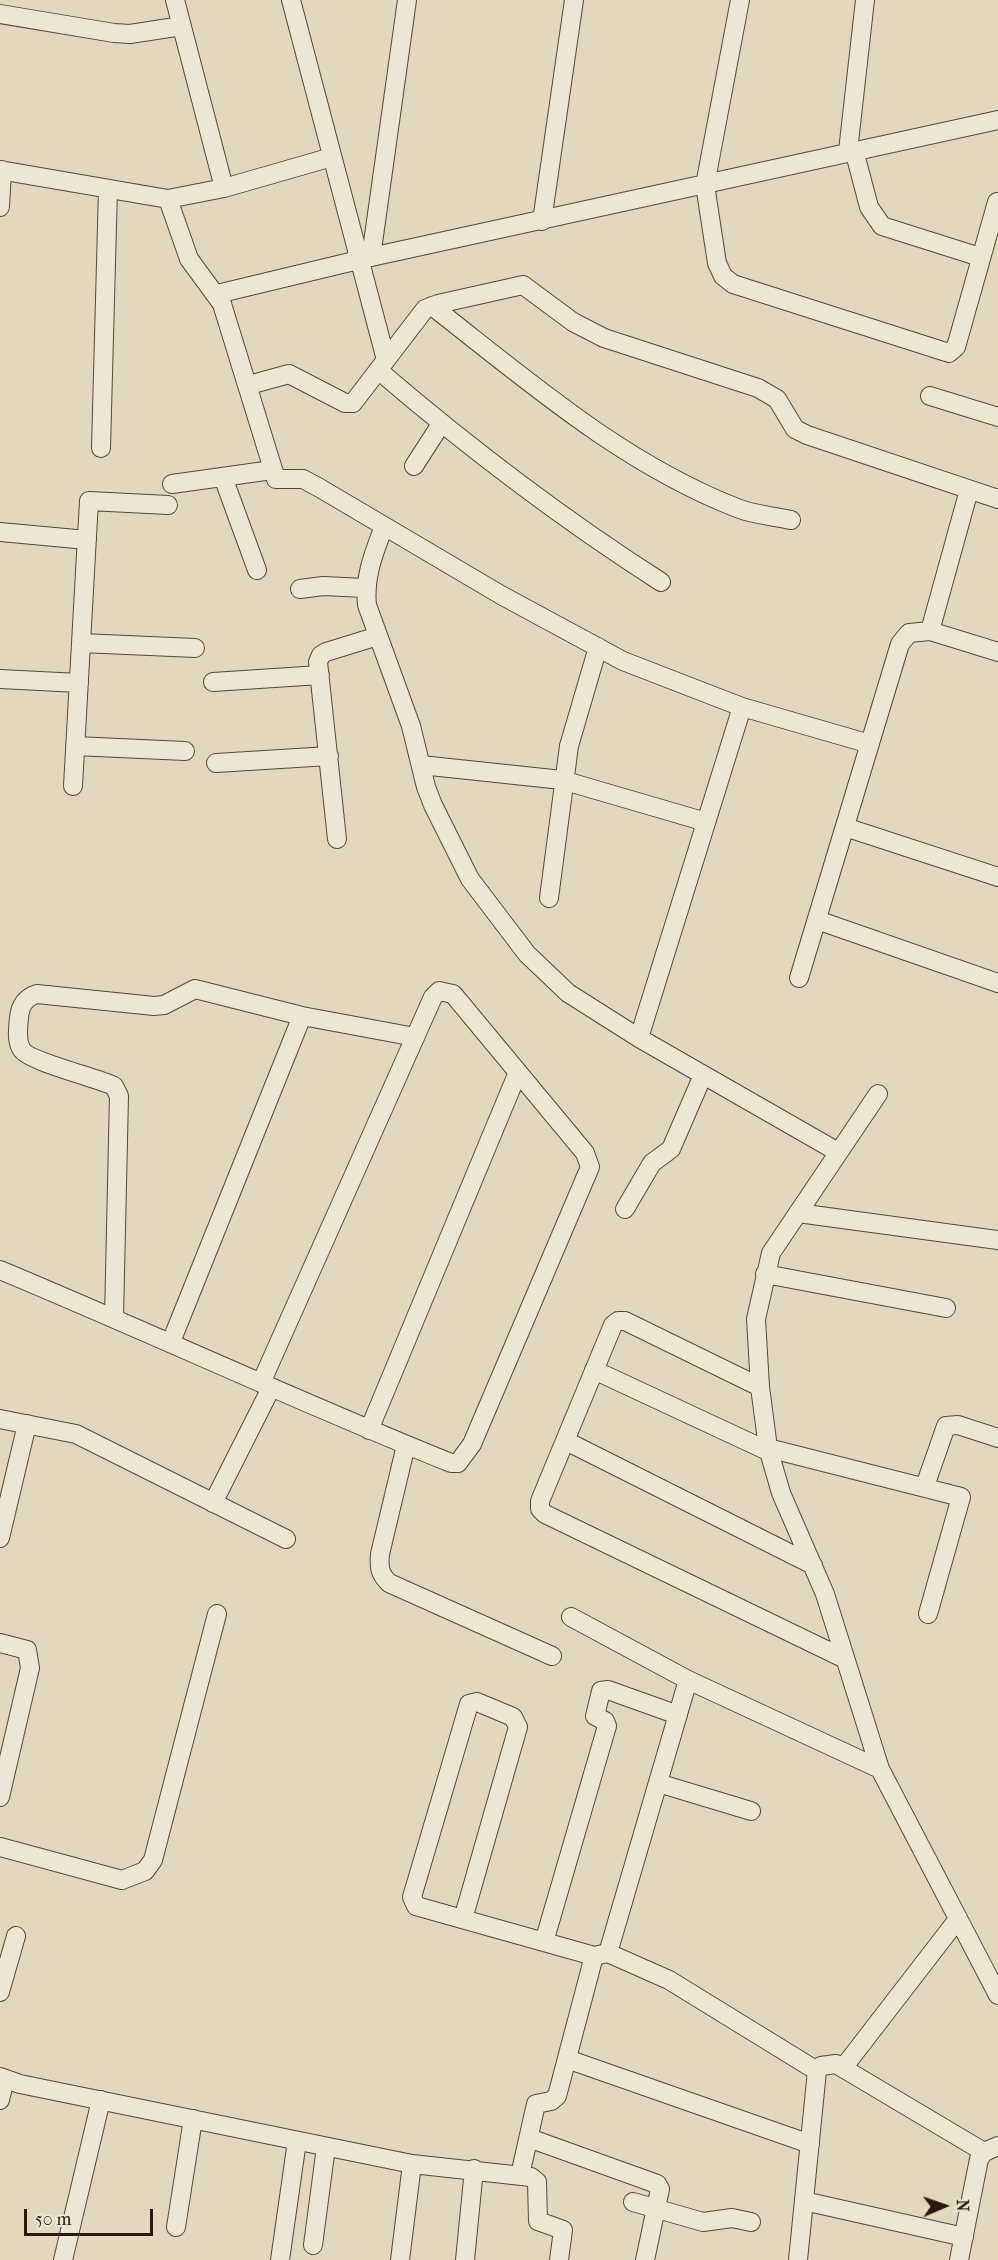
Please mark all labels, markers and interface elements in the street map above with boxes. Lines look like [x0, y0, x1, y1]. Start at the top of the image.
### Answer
north arrow [914, 2176, 974, 2236]
scale bar [27, 2197, 156, 2235]
text: N [953, 2199, 972, 2212]
text: 50 m [35, 2209, 71, 2230]

